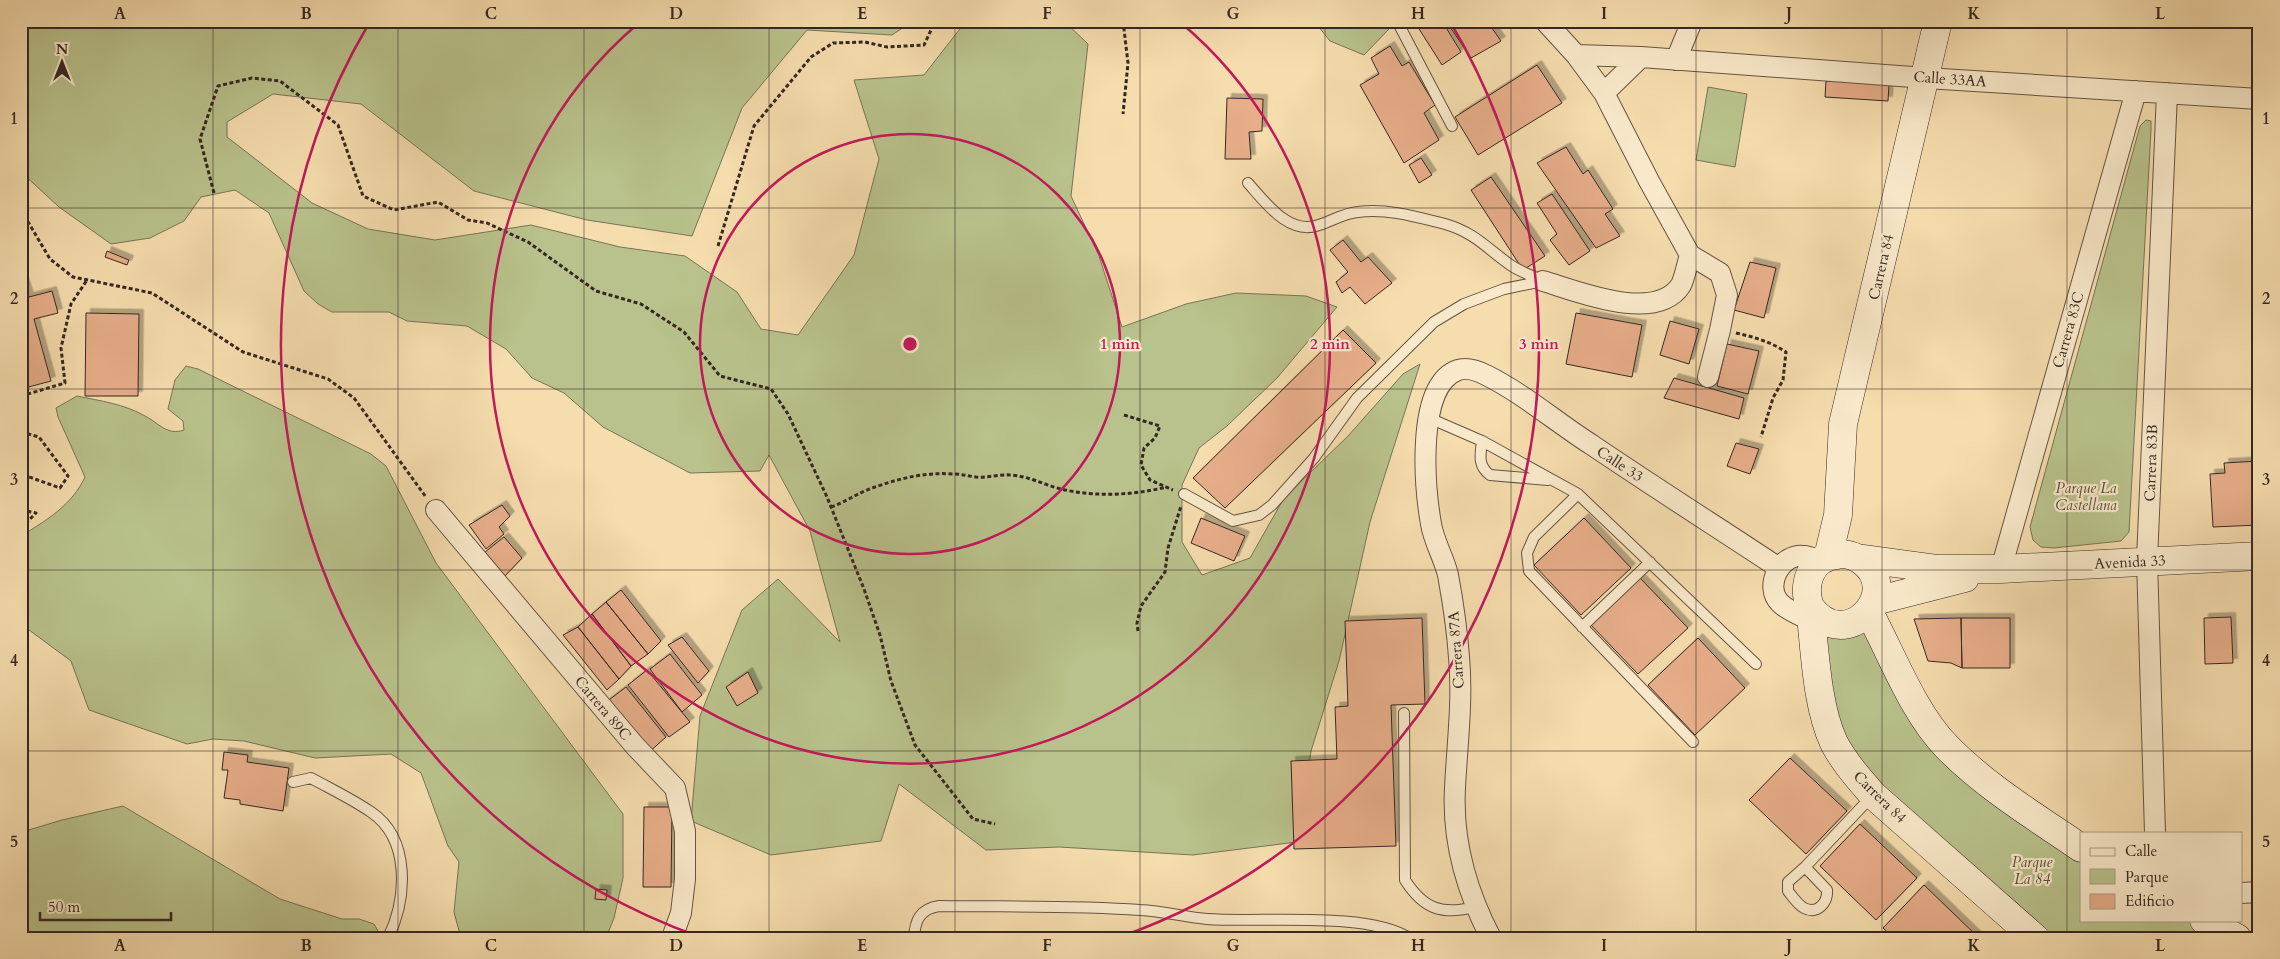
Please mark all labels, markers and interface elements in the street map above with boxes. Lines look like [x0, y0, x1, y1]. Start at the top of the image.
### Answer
text: A [114, 3, 126, 25]
text: B [300, 3, 312, 25]
text: C [485, 3, 497, 25]
text: D [669, 3, 683, 25]
text: E [857, 3, 867, 25]
text: F [1042, 3, 1052, 25]
text: G [1226, 3, 1240, 25]
text: H [1411, 3, 1425, 25]
text: I [1601, 3, 1607, 25]
text: J [1784, 3, 1792, 25]
text: K [1968, 3, 1981, 25]
text: L [2155, 3, 2166, 25]
north arrow [38, 38, 88, 88]
text: N [56, 40, 68, 59]
street label: Calle 33AA [1913, 66, 1987, 92]
text: 1 [10, 108, 18, 130]
text: 1 [2262, 108, 2270, 130]
street label: Carrera 84 [1864, 232, 1898, 302]
text: 2 [10, 288, 18, 310]
text: 2 [2262, 288, 2270, 310]
street label: Carrera 83C [2048, 289, 2088, 371]
text: 1 min [1100, 334, 1140, 354]
text: 2 min [1310, 334, 1350, 354]
text: 3 min [1519, 334, 1559, 354]
centre of rings [901, 335, 919, 353]
street label: Carrera 83B [2140, 424, 2162, 502]
street label: Calle 33 [1593, 442, 1647, 486]
text: 3 [10, 469, 18, 491]
text: 3 [2262, 469, 2270, 491]
park label: Parque La Castellana [2055, 478, 2117, 515]
street label: Avenida 33 [2094, 550, 2166, 574]
street label: Carrera 87A [1443, 610, 1469, 689]
text: 4 [10, 650, 18, 672]
text: 4 [2262, 650, 2270, 672]
street label: Carrera 89C [570, 671, 636, 745]
street label: Carrera 84 [1849, 767, 1911, 828]
text: 5 [10, 831, 18, 853]
text: 5 [2262, 831, 2270, 853]
legend [2080, 832, 2242, 922]
text: Calle [2125, 841, 2158, 861]
park label: Parque La 84 [2012, 852, 2053, 889]
text: Parque [2125, 867, 2169, 887]
scale bar [40, 889, 171, 921]
text: Edificio [2125, 891, 2174, 911]
text: 50 m [48, 897, 80, 917]
text: A [114, 935, 126, 957]
text: B [300, 935, 312, 957]
text: C [485, 935, 497, 957]
text: D [669, 935, 683, 957]
text: E [857, 935, 867, 957]
text: F [1042, 935, 1052, 957]
text: G [1226, 935, 1240, 957]
text: H [1411, 935, 1425, 957]
text: I [1601, 935, 1607, 957]
text: J [1784, 935, 1792, 957]
text: K [1968, 935, 1981, 957]
text: L [2155, 935, 2166, 957]

